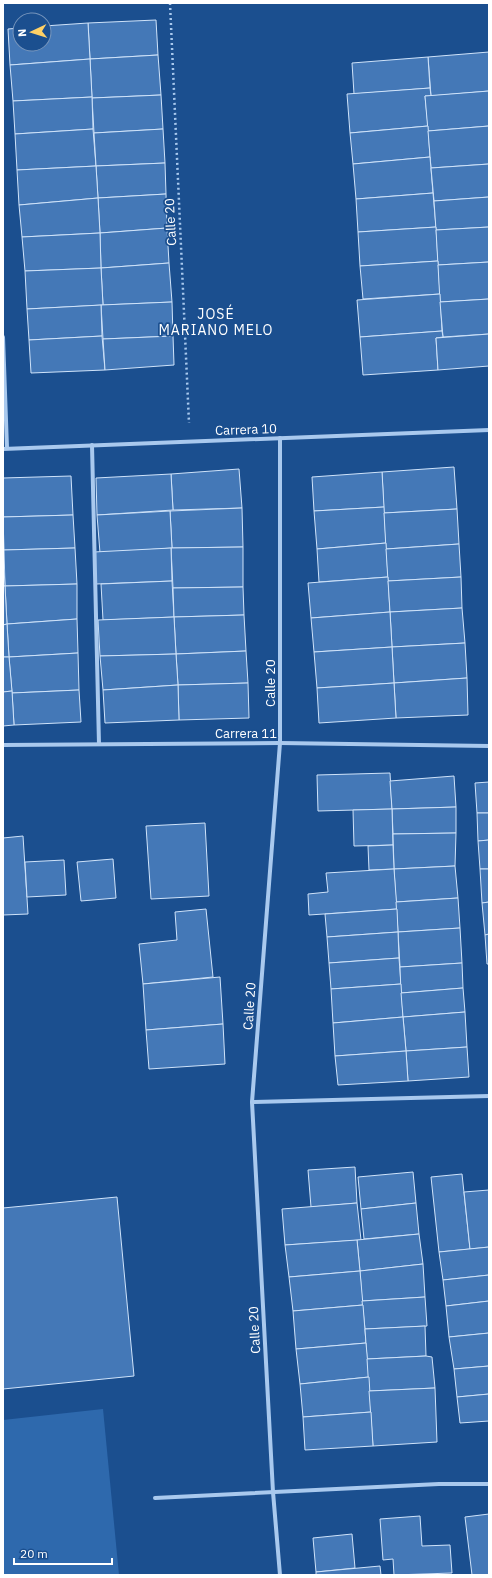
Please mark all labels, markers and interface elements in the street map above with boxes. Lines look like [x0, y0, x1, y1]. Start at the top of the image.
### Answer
north arrow [12, 12, 52, 52]
text: N [15, 28, 29, 37]
street label: Calle 20 [161, 197, 180, 246]
district label: JOSÉ MARIANO MELO [158, 304, 274, 339]
street label: Carrera 10 [215, 420, 277, 439]
street label: Calle 20 [262, 659, 279, 707]
street label: Carrera 11 [215, 725, 277, 742]
street label: Calle 20 [239, 981, 260, 1030]
street label: Calle 20 [245, 1305, 264, 1354]
scale bar [14, 1540, 112, 1566]
text: 20 m [20, 1546, 48, 1561]

